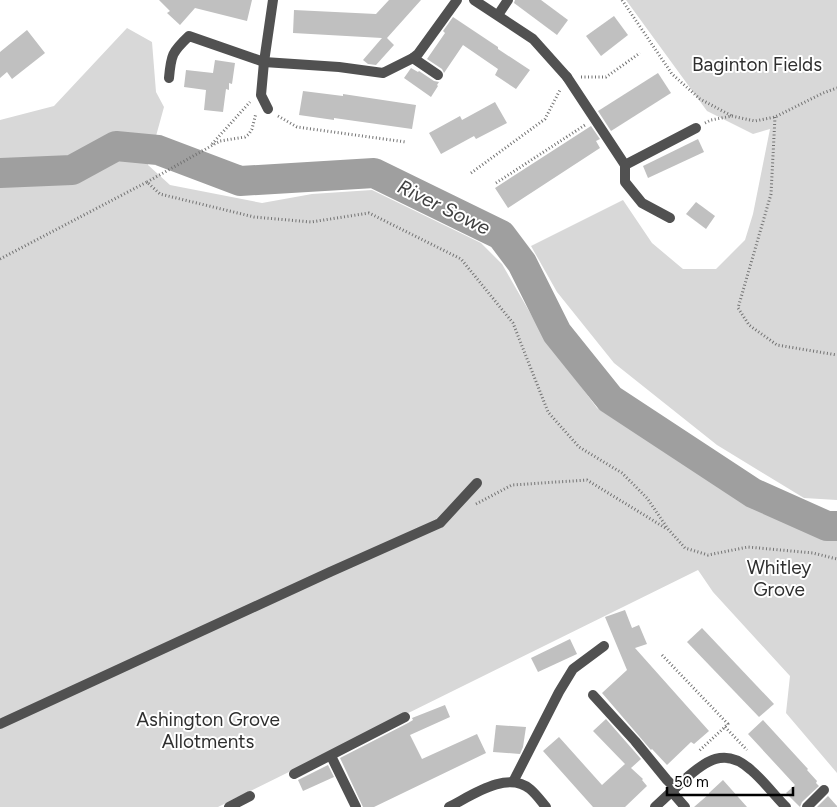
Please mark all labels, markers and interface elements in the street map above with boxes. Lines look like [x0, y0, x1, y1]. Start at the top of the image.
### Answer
park label: Baginton Fields [692, 53, 822, 76]
water label: River Sowe [394, 174, 494, 240]
park label: Whitley Grove [747, 556, 811, 601]
park label: Ashington Grove Allotments [136, 708, 280, 753]
scale bar [667, 764, 793, 796]
text: 50 m [674, 773, 709, 791]

